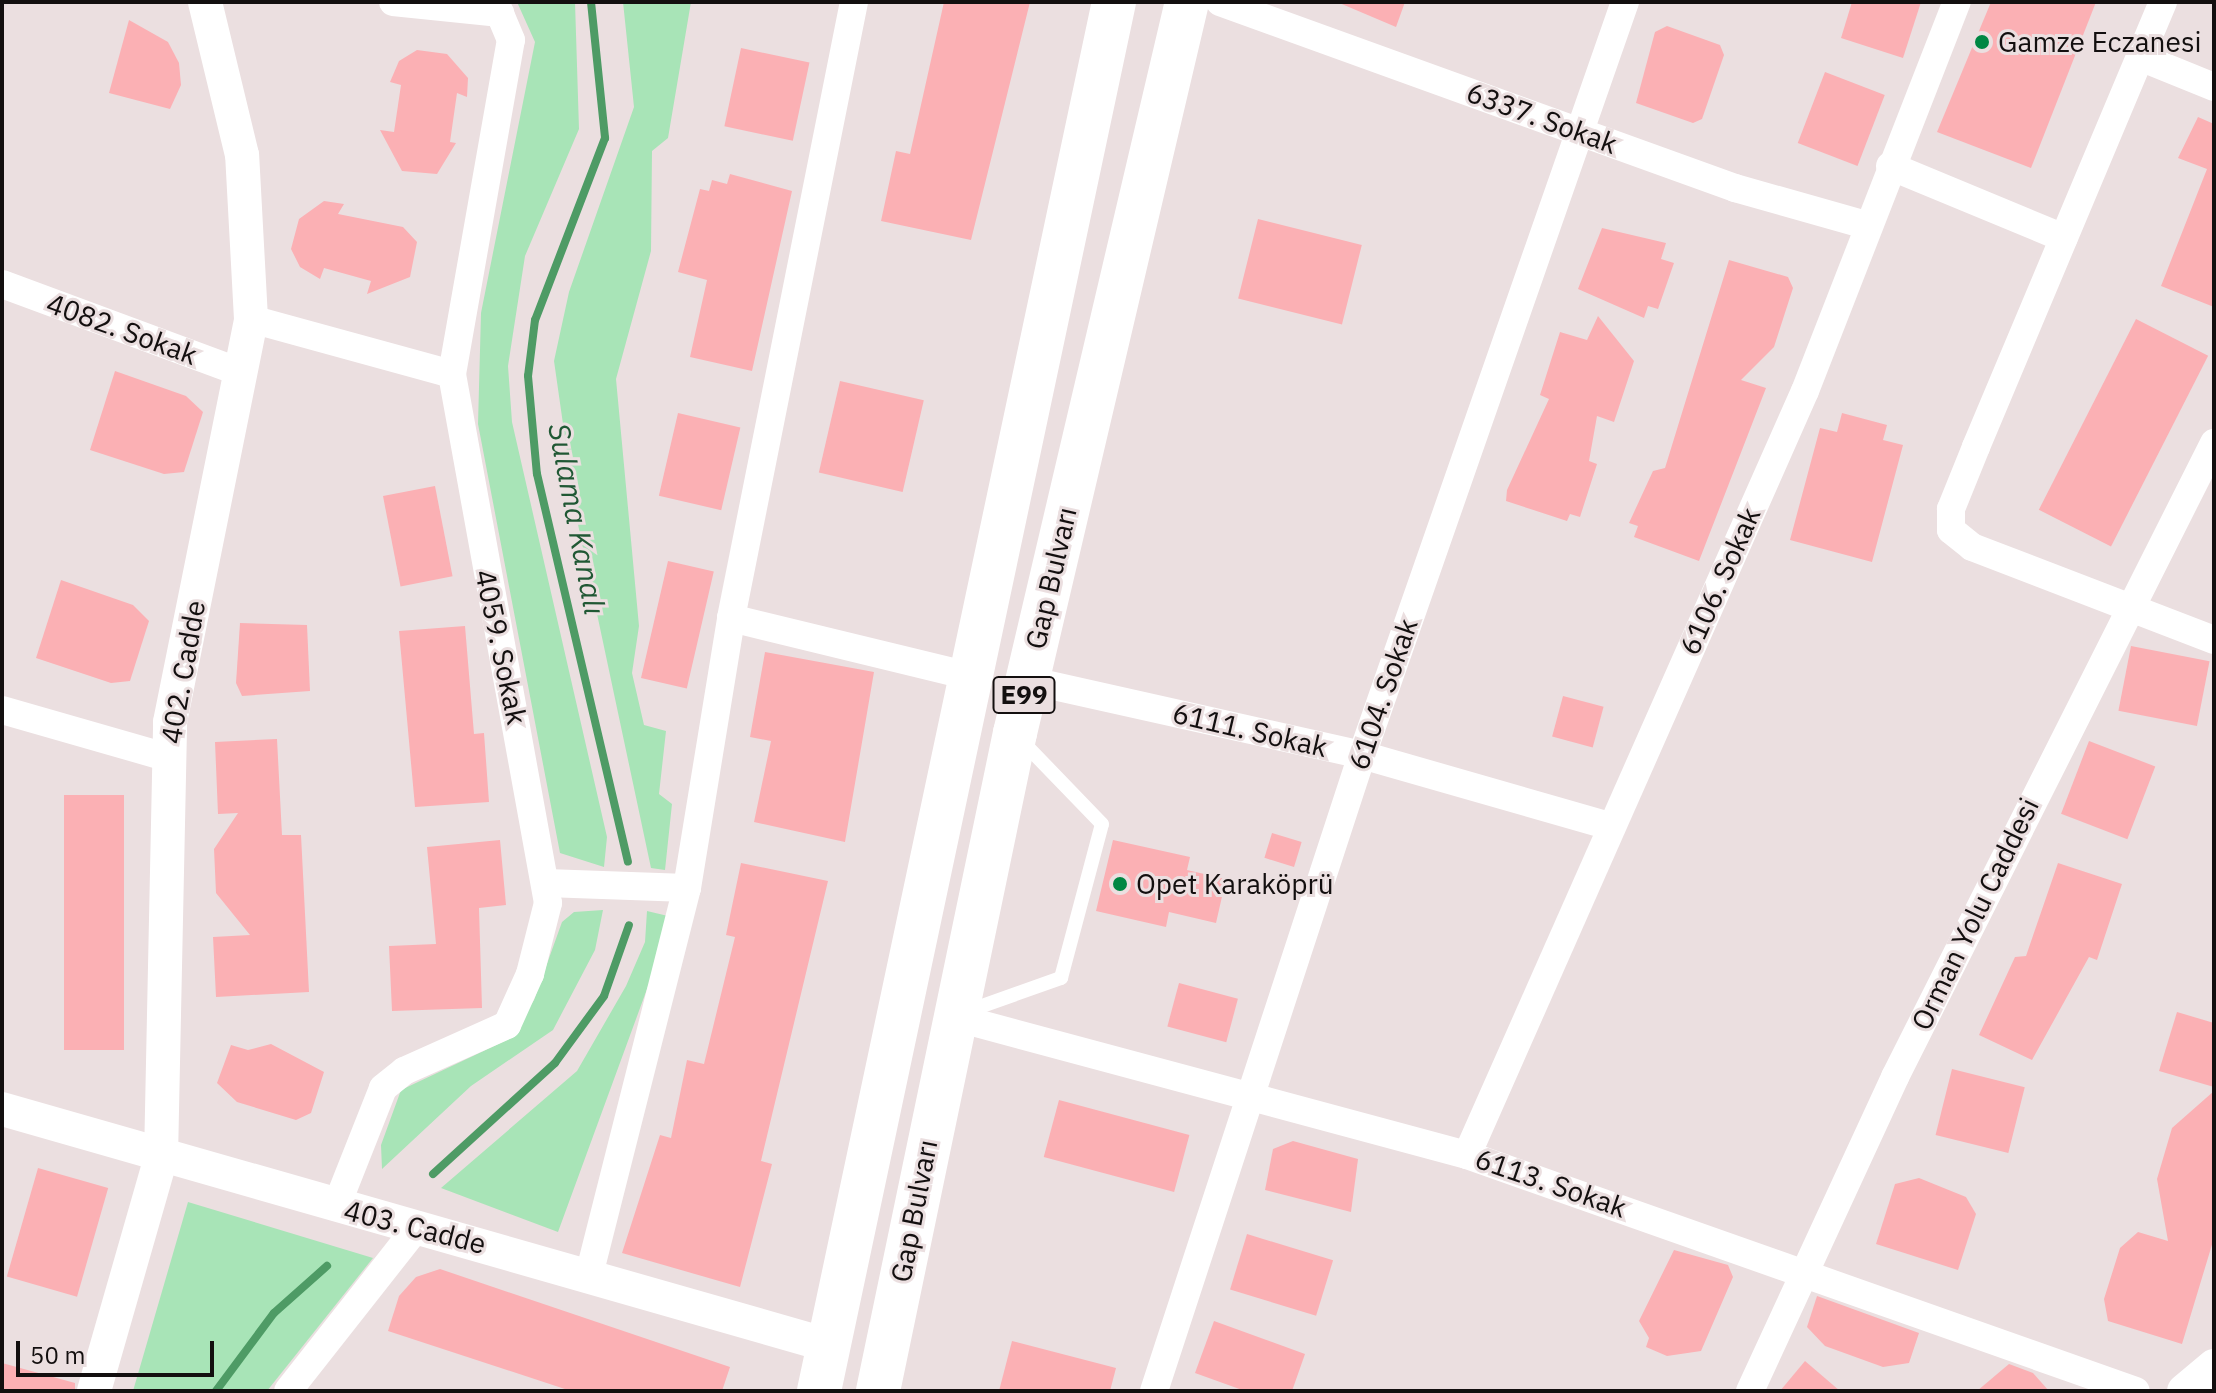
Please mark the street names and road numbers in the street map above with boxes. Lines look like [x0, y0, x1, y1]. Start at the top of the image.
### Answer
street label: 6337. Sokak [1462, 75, 1622, 161]
street label: 4082. Sokak [42, 286, 202, 372]
street label: 6106. Sokak [1673, 502, 1767, 660]
street label: Gap Bulvarı [1018, 504, 1084, 652]
street label: 4059. Sokak [468, 566, 534, 728]
street label: 402. Cadde [154, 598, 212, 746]
street label: 6104. Sokak [1341, 614, 1425, 774]
road number: E99 [992, 673, 1056, 717]
street label: 6111. Sokak [1169, 696, 1331, 764]
street label: Orman Yolu Caddesi [1904, 793, 2046, 1035]
street label: Gap Bulvarı [884, 1137, 944, 1285]
street label: 6113. Sokak [1471, 1141, 1631, 1225]
street label: 403. Cadde [341, 1193, 489, 1261]

